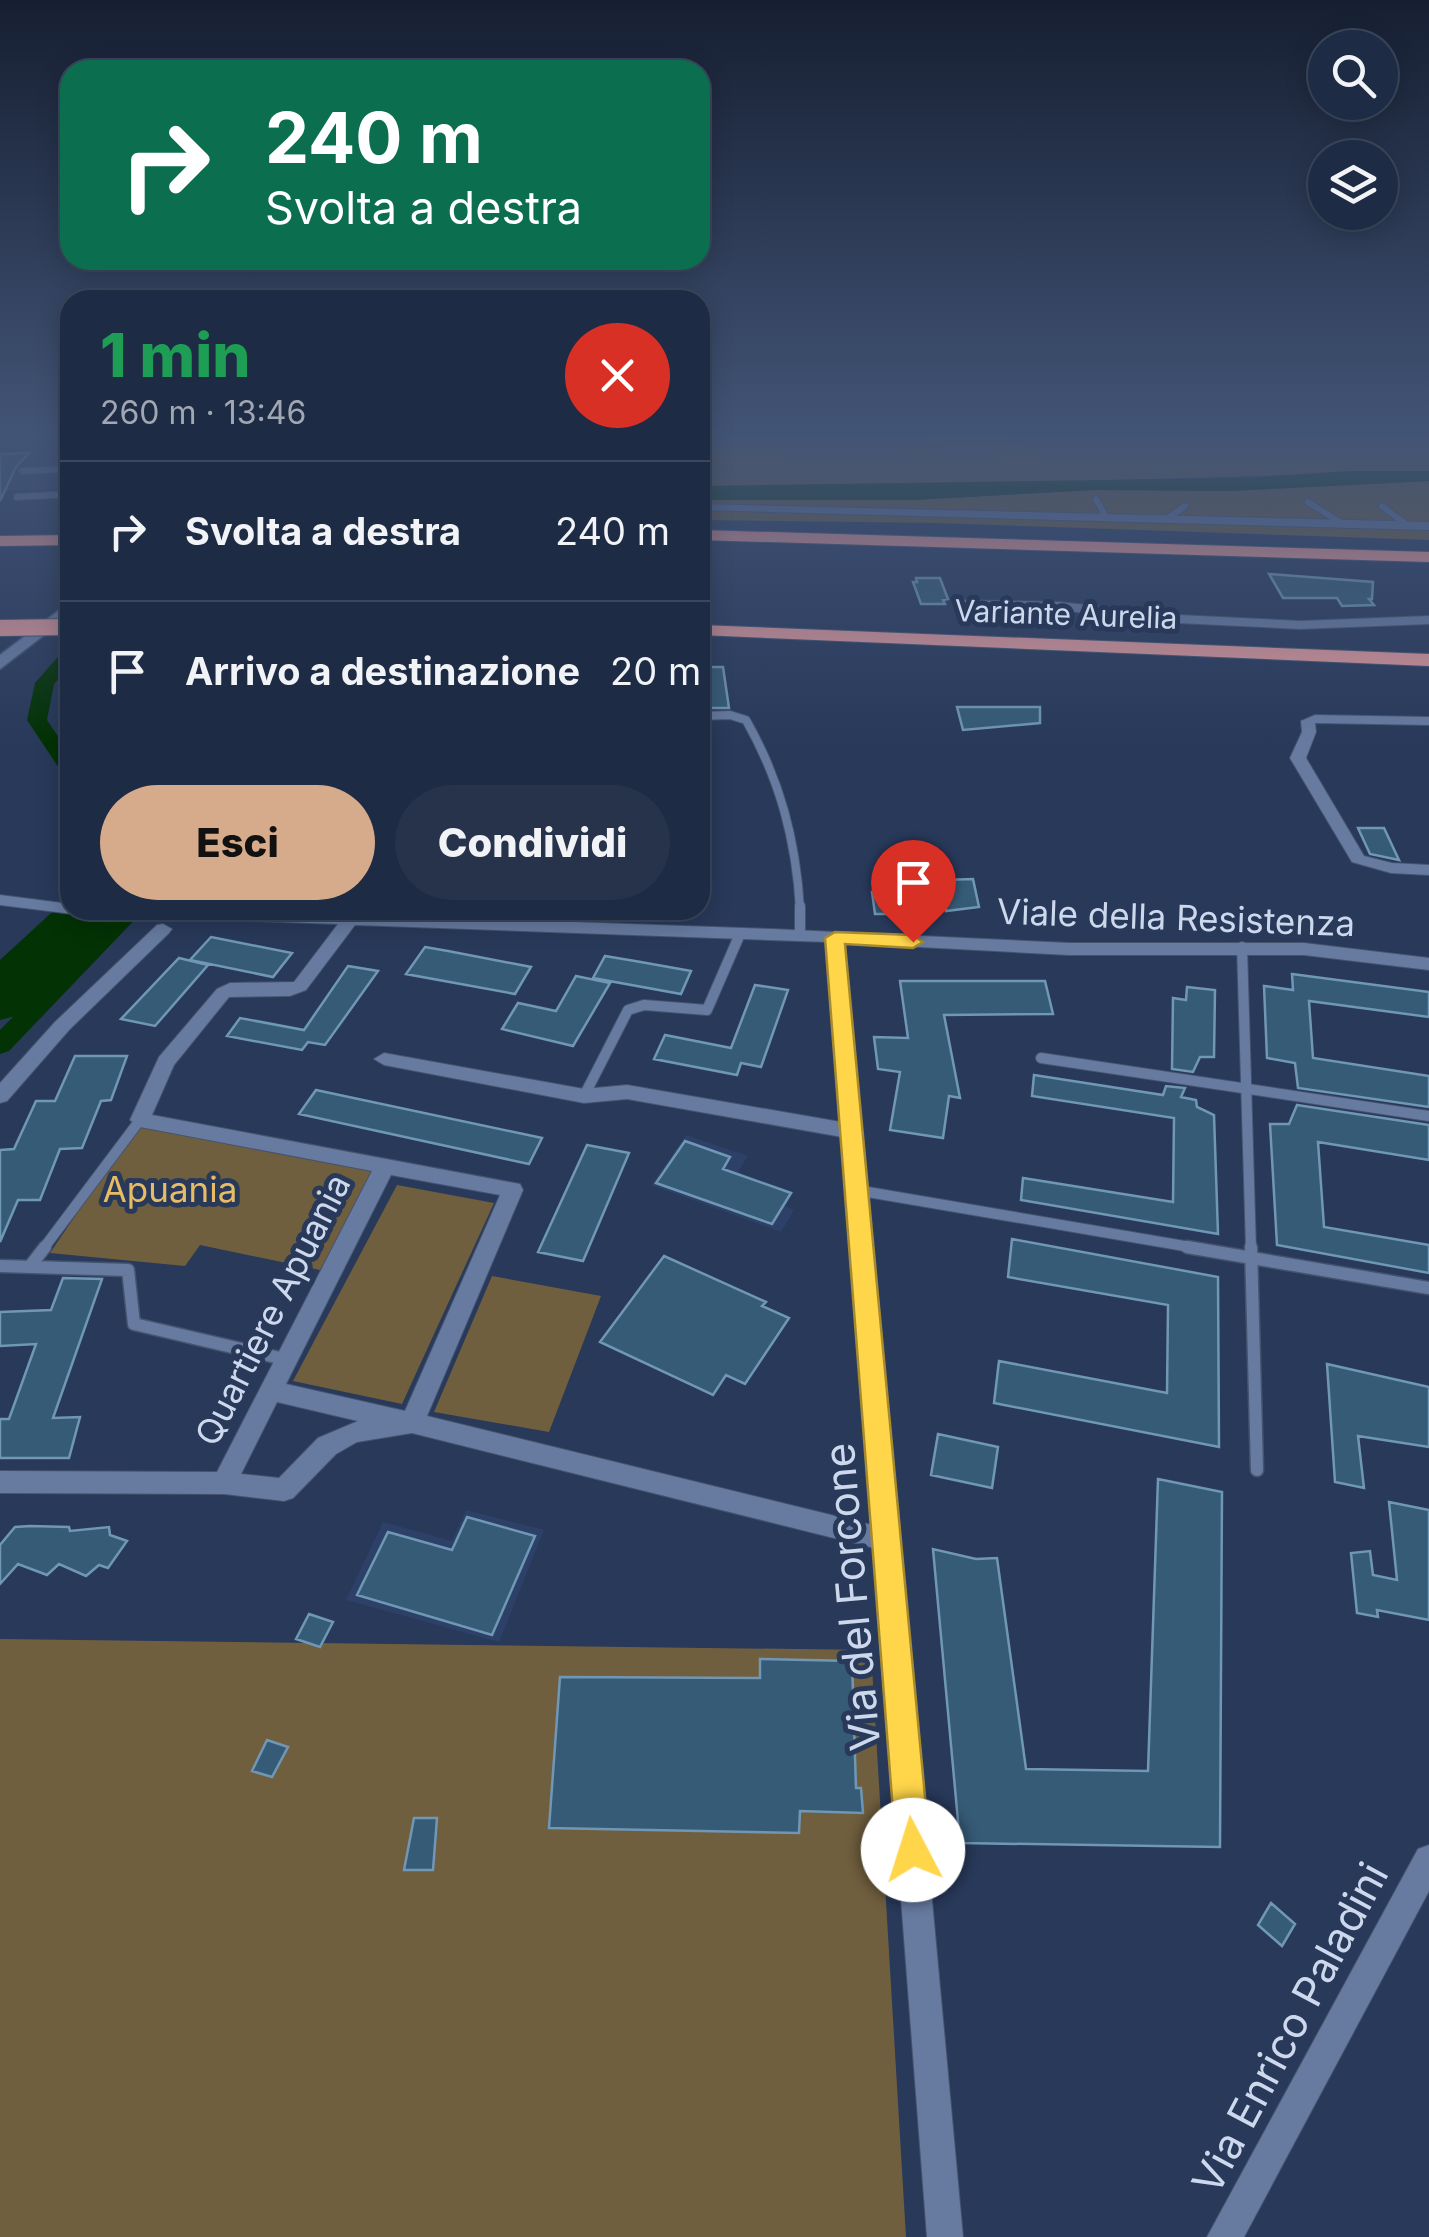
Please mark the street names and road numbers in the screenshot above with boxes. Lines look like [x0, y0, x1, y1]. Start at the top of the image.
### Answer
street label: Variante Aurelia [954, 592, 1178, 636]
street label: Viale della Resistenza [996, 890, 1356, 944]
street label: Quartiere Apuania [186, 1167, 359, 1452]
street label: Via del Forcone [813, 1441, 890, 1753]
street label: Via Enrico Paladini [1181, 1854, 1398, 2202]

